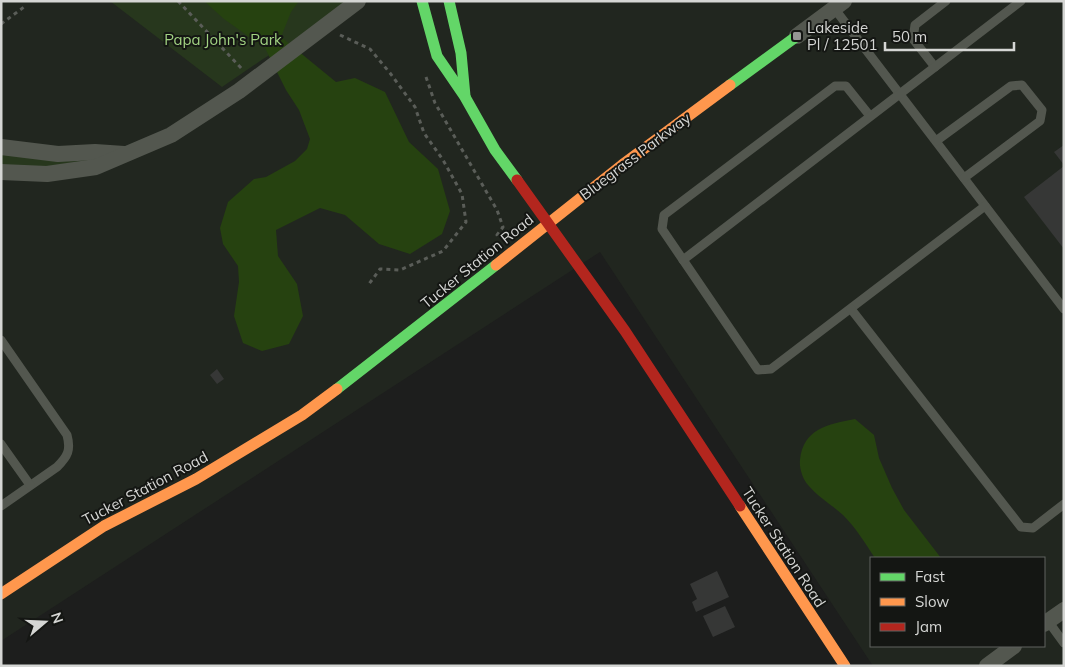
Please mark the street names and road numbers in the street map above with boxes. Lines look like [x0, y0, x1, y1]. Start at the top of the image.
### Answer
street label: Bluegrass Parkway [576, 108, 694, 204]
street label: Tucker Station Road [417, 210, 537, 312]
street label: Tucker Station Road [79, 447, 211, 529]
street label: Tucker Station Road [738, 483, 830, 611]

